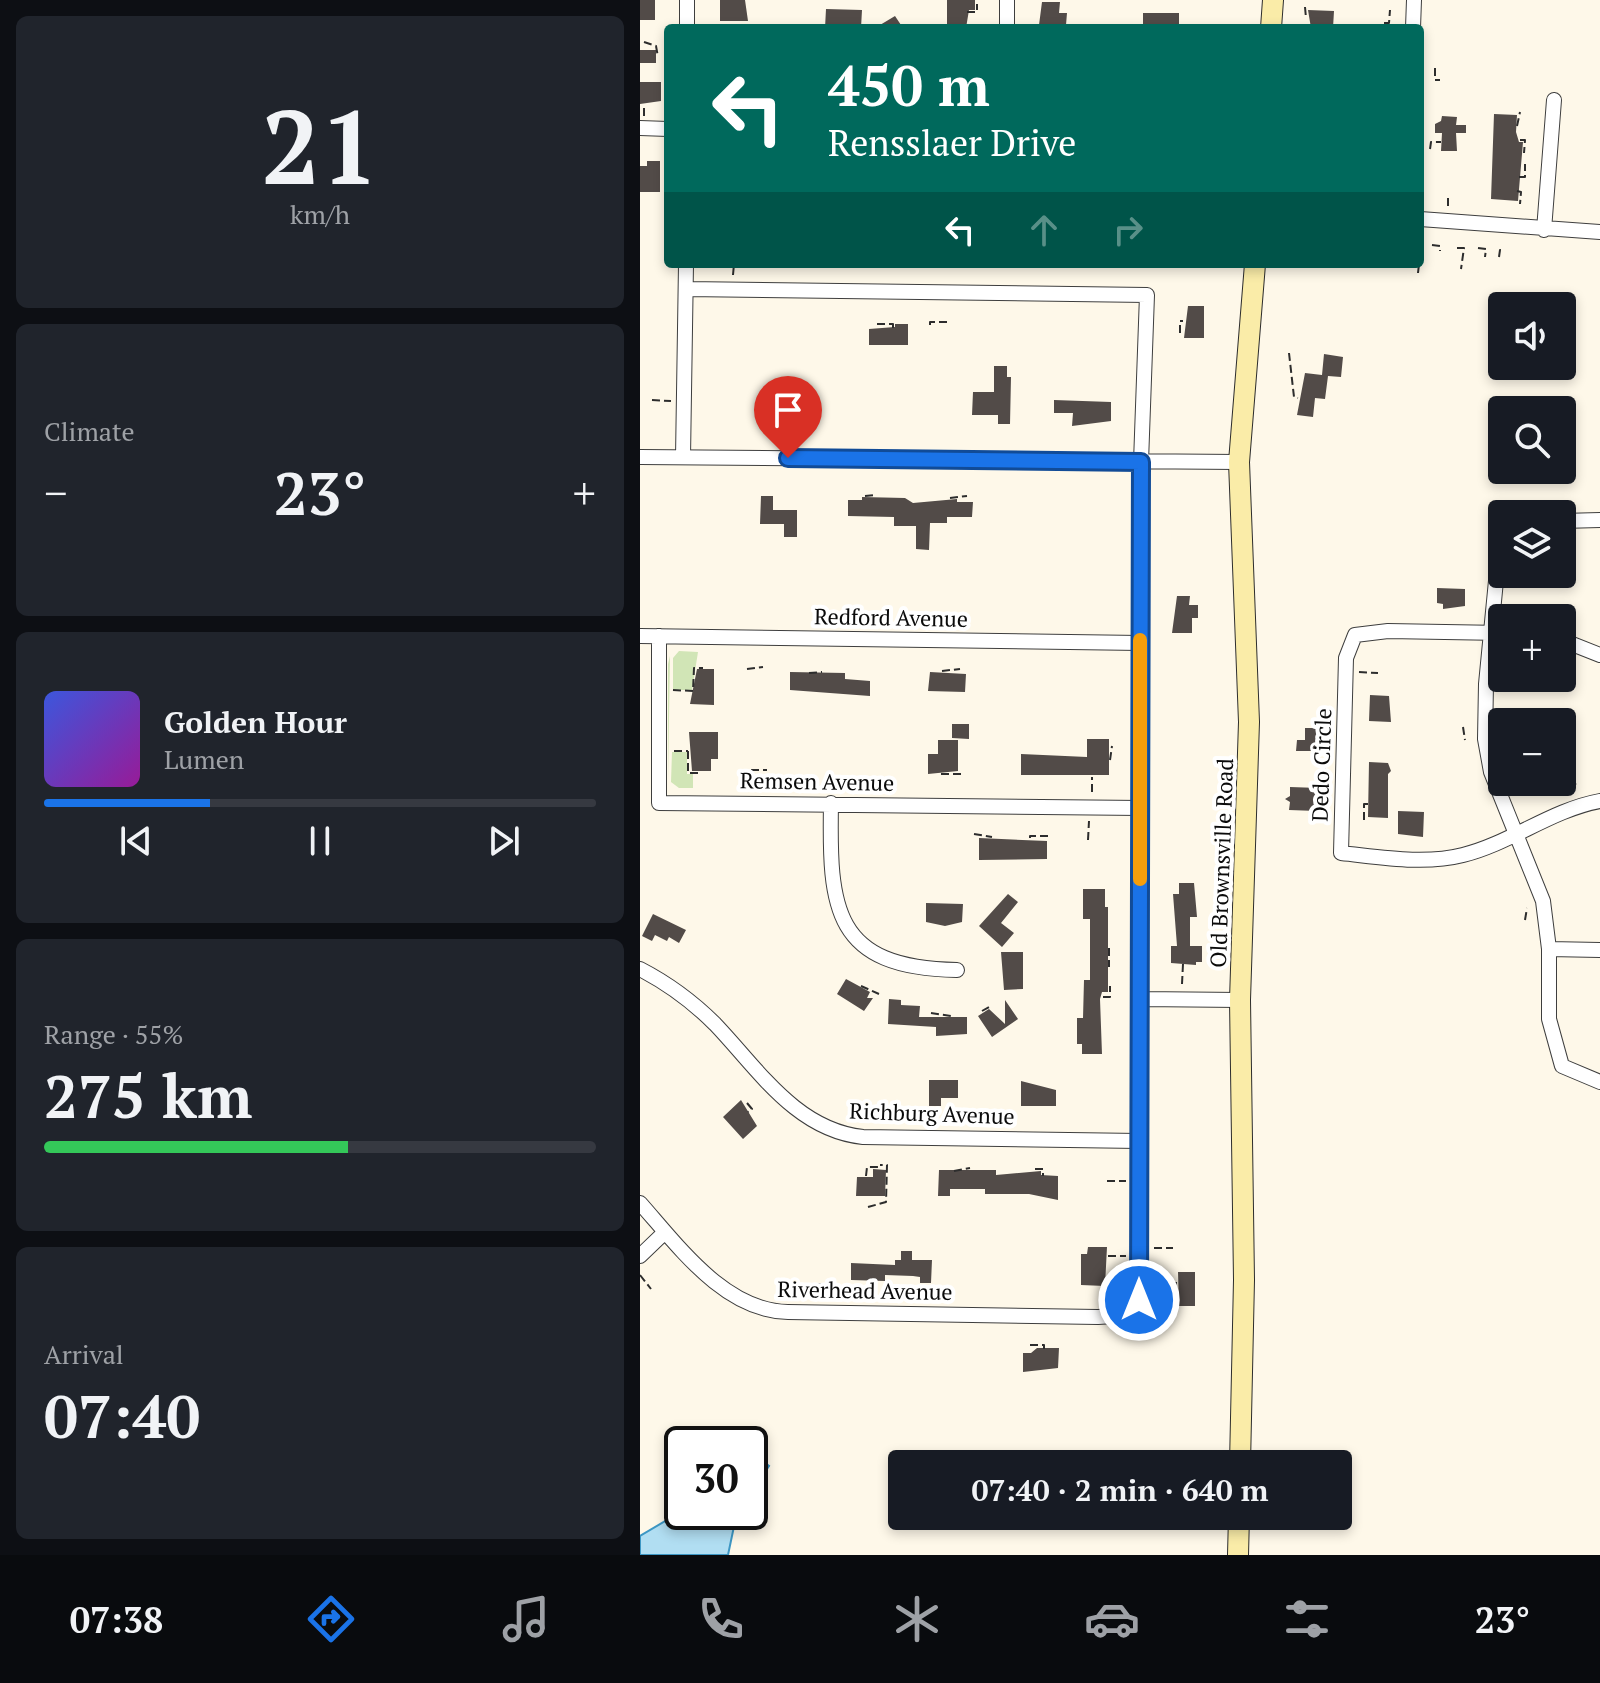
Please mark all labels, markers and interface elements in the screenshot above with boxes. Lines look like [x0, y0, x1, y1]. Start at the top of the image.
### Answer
text: 450 m [828, 48, 990, 122]
icon: left [696, 56, 800, 160]
text: 21 [261, 76, 379, 214]
text: Rensslaer Drive [828, 119, 1076, 166]
text: km/h [290, 197, 350, 231]
icon: left [938, 208, 982, 252]
icon: ahead [1022, 208, 1066, 252]
icon: right [1106, 208, 1150, 252]
map controls [1488, 292, 1576, 796]
button: sound [1488, 292, 1576, 380]
pin [754, 376, 822, 458]
icon: arrive [766, 388, 810, 432]
button: search [1488, 396, 1576, 484]
text: Climate [44, 414, 135, 448]
text: 23° [274, 453, 366, 532]
text: − [44, 463, 67, 522]
text: + [573, 463, 596, 522]
button: layers [1488, 500, 1576, 588]
street label: Redford Avenue [814, 601, 968, 633]
button: + [1488, 604, 1576, 692]
text: Golden Hour [164, 702, 347, 742]
street label: Dedo Circle [1305, 708, 1337, 822]
button: − [1488, 708, 1576, 796]
text: Lumen [164, 742, 244, 776]
street label: Old Brownsville Road [1203, 758, 1239, 968]
street label: Remsen Avenue [740, 765, 894, 797]
icon: previous [114, 819, 158, 863]
icon: pause [298, 819, 342, 863]
icon: next [482, 819, 526, 863]
text: Range · 55% [44, 1017, 183, 1051]
text: 275 km [44, 1056, 252, 1135]
street label: Richburg Avenue [849, 1096, 1015, 1130]
position arrow [1097, 1258, 1181, 1342]
street label: Riverhead Avenue [777, 1274, 953, 1306]
text: Arrival [44, 1337, 124, 1371]
text: 07:40 [44, 1376, 200, 1455]
speed limit sign: 30 [664, 1426, 768, 1530]
text: 07:40 · 2 min · 640 m [972, 1470, 1268, 1510]
icon: directions [303, 1591, 359, 1647]
icon: music [498, 1591, 554, 1647]
icon: phone [693, 1591, 749, 1647]
icon: climate [889, 1591, 945, 1647]
icon: car [1084, 1591, 1140, 1647]
icon: filters [1279, 1591, 1335, 1647]
text: 07:38 [70, 1596, 163, 1643]
text: 23° [1475, 1596, 1530, 1643]

